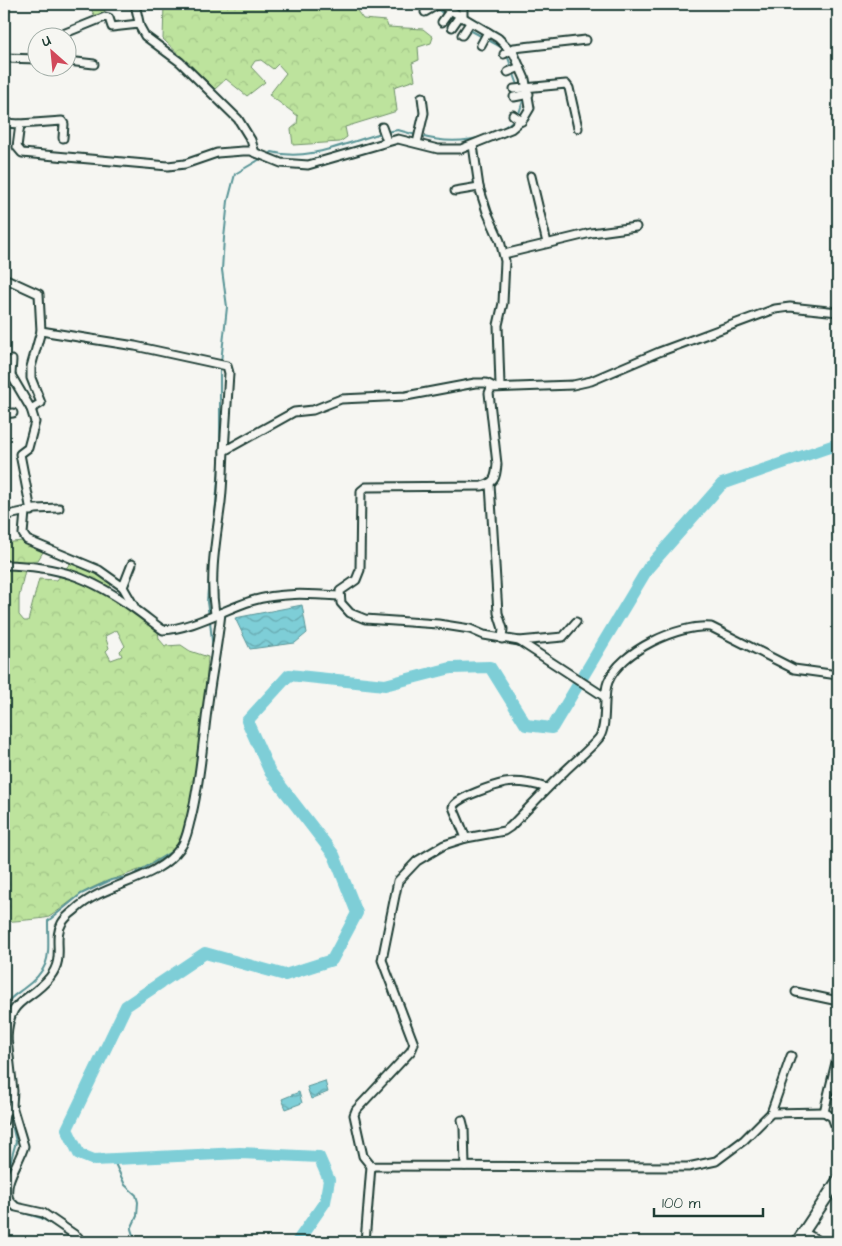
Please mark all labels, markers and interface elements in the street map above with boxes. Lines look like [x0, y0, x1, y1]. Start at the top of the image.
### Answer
north arrow [28, 28, 78, 78]
text: U [39, 31, 55, 52]
scale bar [654, 1186, 763, 1218]
text: 100 m [662, 1193, 701, 1214]

